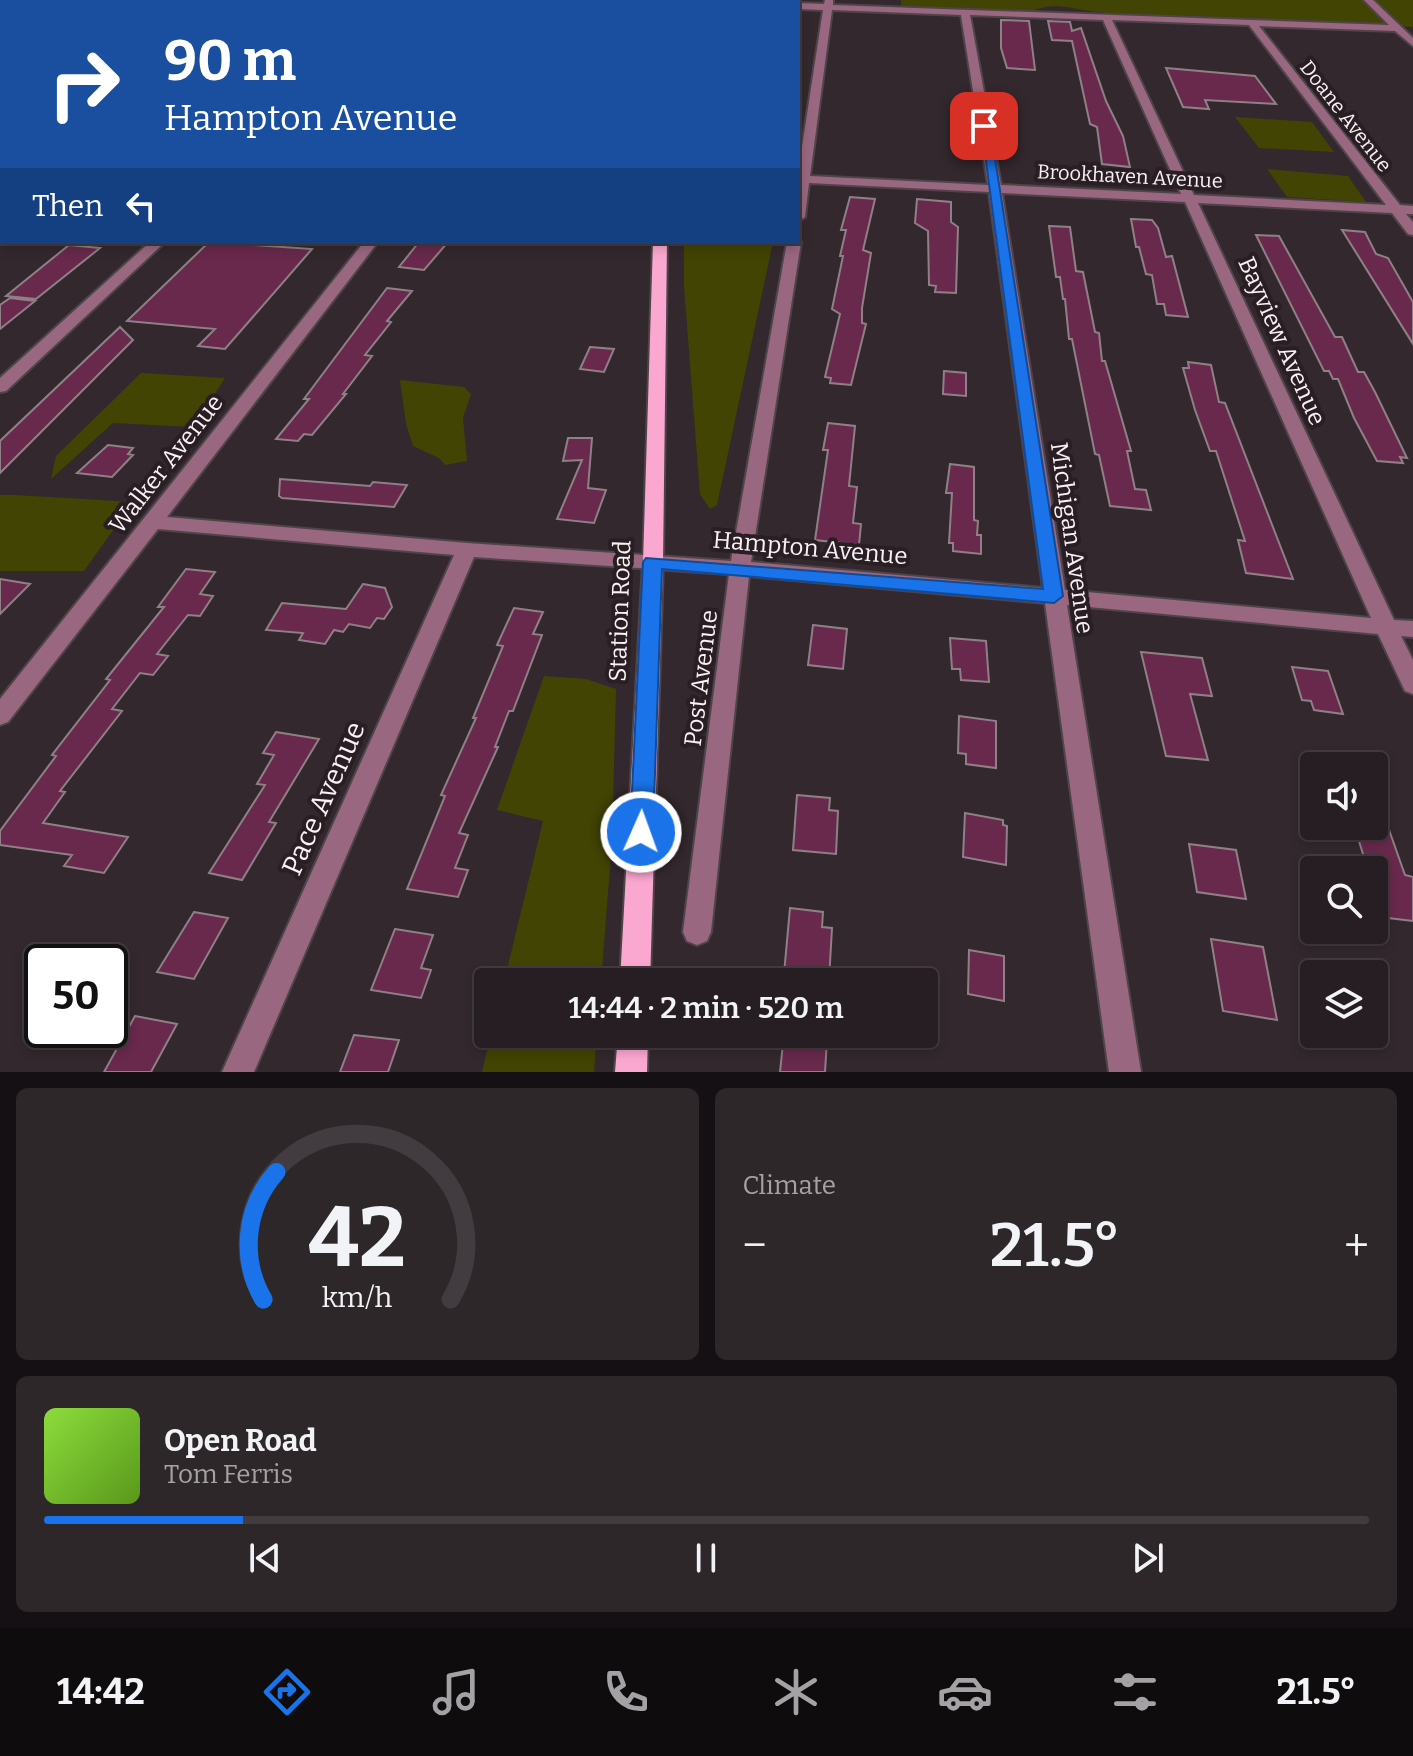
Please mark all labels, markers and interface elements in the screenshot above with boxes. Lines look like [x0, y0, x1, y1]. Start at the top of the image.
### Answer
text: 90 m [164, 28, 296, 95]
icon: right [32, 32, 136, 136]
street label: Doane Avenue [1295, 56, 1397, 176]
pin [950, 92, 1018, 160]
text: Hampton Avenue [164, 96, 457, 140]
icon: arrive [962, 104, 1006, 148]
street label: Brookhaven Avenue [1037, 159, 1223, 193]
icon: left [119, 184, 163, 228]
text: Then [32, 188, 103, 224]
street label: Bayview Avenue [1232, 253, 1332, 429]
street label: Walker Avenue [103, 389, 229, 539]
street label: Michigan Avenue [1045, 440, 1099, 636]
street label: Hampton Avenue [711, 526, 909, 570]
street label: Station Road [604, 540, 636, 682]
street label: Post Avenue [679, 608, 723, 748]
street label: Pace Avenue [275, 716, 372, 880]
map controls [1300, 752, 1388, 1048]
button: sound [1300, 752, 1388, 840]
position arrow [599, 790, 683, 874]
button: search [1300, 856, 1388, 944]
speed limit sign: 50 [24, 944, 128, 1048]
button: layers [1300, 960, 1388, 1048]
text: 14:44 · 2 min · 520 m [568, 990, 844, 1026]
text: Climate [743, 1170, 836, 1201]
text: 42 [309, 1188, 406, 1288]
text: 21.5° [990, 1210, 1121, 1282]
text: − [743, 1219, 767, 1272]
text: + [1344, 1219, 1369, 1272]
text: km/h [322, 1280, 393, 1315]
text: Open Road [164, 1423, 317, 1459]
text: Tom Ferris [164, 1459, 293, 1490]
icon: previous [243, 1536, 287, 1580]
icon: pause [684, 1536, 728, 1580]
icon: next [1126, 1536, 1170, 1580]
icon: directions [259, 1664, 315, 1720]
icon: music [428, 1664, 484, 1720]
icon: phone [598, 1664, 654, 1720]
icon: climate [768, 1664, 824, 1720]
icon: car [937, 1664, 993, 1720]
icon: filters [1107, 1664, 1163, 1720]
text: 14:42 [57, 1670, 145, 1714]
text: 21.5° [1276, 1670, 1356, 1714]

